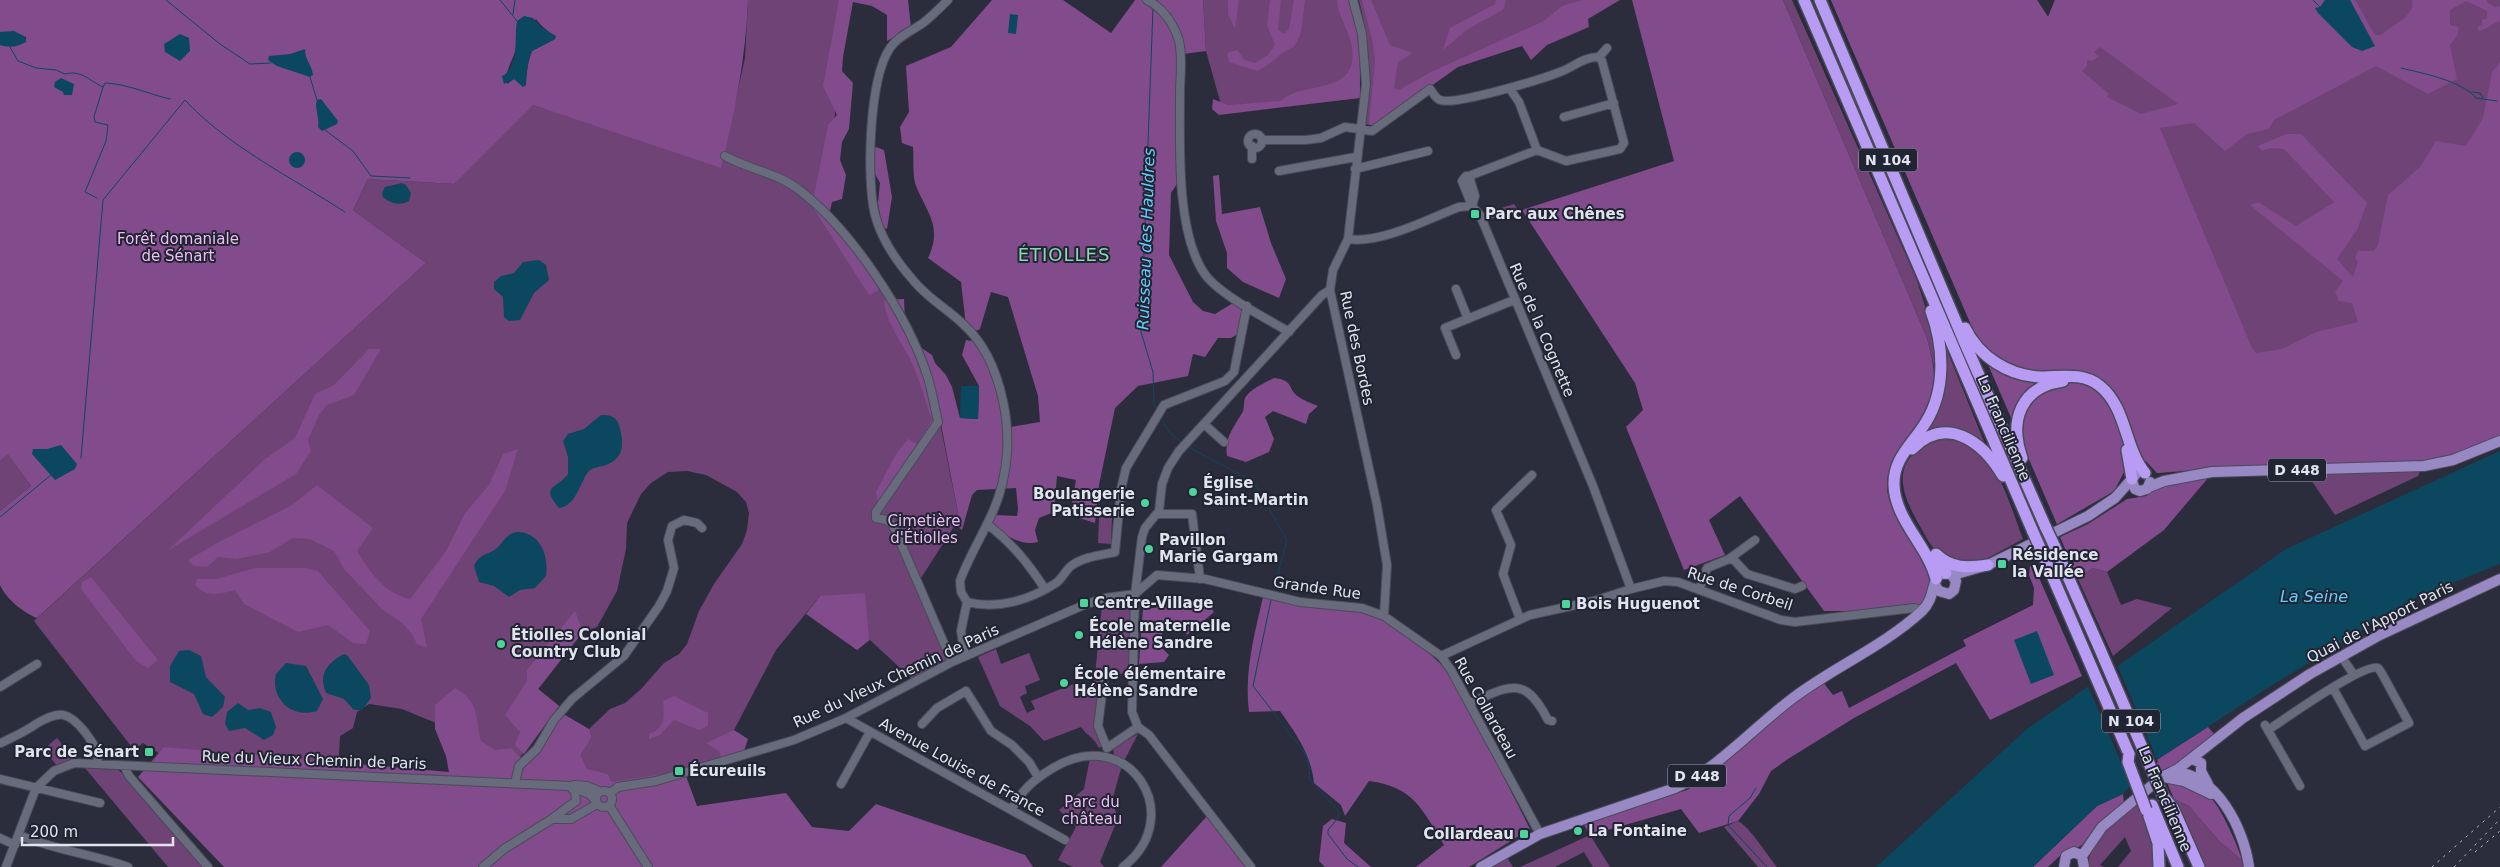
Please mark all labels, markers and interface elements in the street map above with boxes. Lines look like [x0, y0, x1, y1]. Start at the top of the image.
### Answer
water label: Ruisseau des Hauldres [1133, 148, 1159, 330]
road number: N 104 [1859, 148, 1917, 172]
place label: Parc aux Chênes [1485, 205, 1625, 223]
marker: Parc aux Chênes [1469, 208, 1481, 220]
park label: Forêt domaniale de Sénart [117, 230, 239, 265]
district label: ÉTIOLLES [1018, 244, 1110, 265]
street label: Rue de la Cognette [1506, 260, 1578, 400]
street label: Rue des Bordes [1336, 289, 1378, 407]
street label: La Francilienne [1974, 372, 2034, 484]
road number: D 448 [2268, 458, 2326, 482]
place label: Église Saint-Martin [1203, 473, 1309, 509]
place label: Boulangerie Patisserie [1033, 485, 1135, 520]
marker: Église Saint-Martin [1187, 486, 1199, 498]
marker: Boulangerie Patisserie [1139, 497, 1151, 509]
park label: Cimetière d'Étiolles [888, 512, 960, 547]
place label: Pavillon Marie Gargam [1159, 531, 1278, 566]
marker: Pavillon Marie Gargam [1143, 543, 1155, 555]
place label: Résidence la Vallée [2012, 546, 2098, 581]
marker: Résidence la Vallée [1996, 558, 2008, 570]
street label: Rue de Corbeil [1685, 563, 1795, 615]
street label: Grande Rue [1272, 573, 1362, 603]
street label: Quai de l'Apport Paris [2304, 577, 2457, 667]
water label: La Seine [2280, 587, 2348, 606]
place label: Centre-Village [1094, 594, 1214, 612]
place label: Bois Huguenot [1576, 595, 1700, 613]
marker: Centre-Village [1078, 597, 1090, 609]
marker: Bois Huguenot [1560, 598, 1572, 610]
place label: École maternelle Hélène Sandre [1089, 616, 1231, 652]
street label: Rue du Vieux Chemin de Paris [790, 620, 1002, 732]
place label: Étiolles Colonial Country Club [511, 625, 646, 661]
marker: École maternelle Hélène Sandre [1073, 629, 1085, 641]
marker: Étiolles Colonial Country Club [495, 638, 507, 650]
street label: Rue Collardeau [1451, 654, 1521, 762]
place label: École élémentaire Hélène Sandre [1074, 664, 1226, 700]
marker: École élémentaire Hélène Sandre [1058, 677, 1070, 689]
road number: N 104 [2102, 709, 2160, 732]
street label: Avenue Louise de France [876, 714, 1048, 820]
place label: Parc de Sénart [14, 743, 139, 761]
street label: La Francilienne [2135, 743, 2195, 855]
marker: Parc de Sénart [143, 746, 155, 758]
street label: Rue du Vieux Chemin de Paris [201, 747, 427, 773]
place label: Écureuils [689, 761, 766, 780]
road number: D 448 [1668, 764, 1726, 788]
marker: Écureuils [673, 765, 685, 777]
park label: Parc du château [1062, 793, 1122, 828]
scale bar [22, 814, 174, 846]
place label: La Fontaine [1588, 822, 1687, 840]
text: 200 m [30, 823, 78, 841]
place label: Collardeau [1423, 825, 1514, 843]
marker: La Fontaine [1572, 825, 1584, 837]
marker: Collardeau [1518, 828, 1530, 840]

